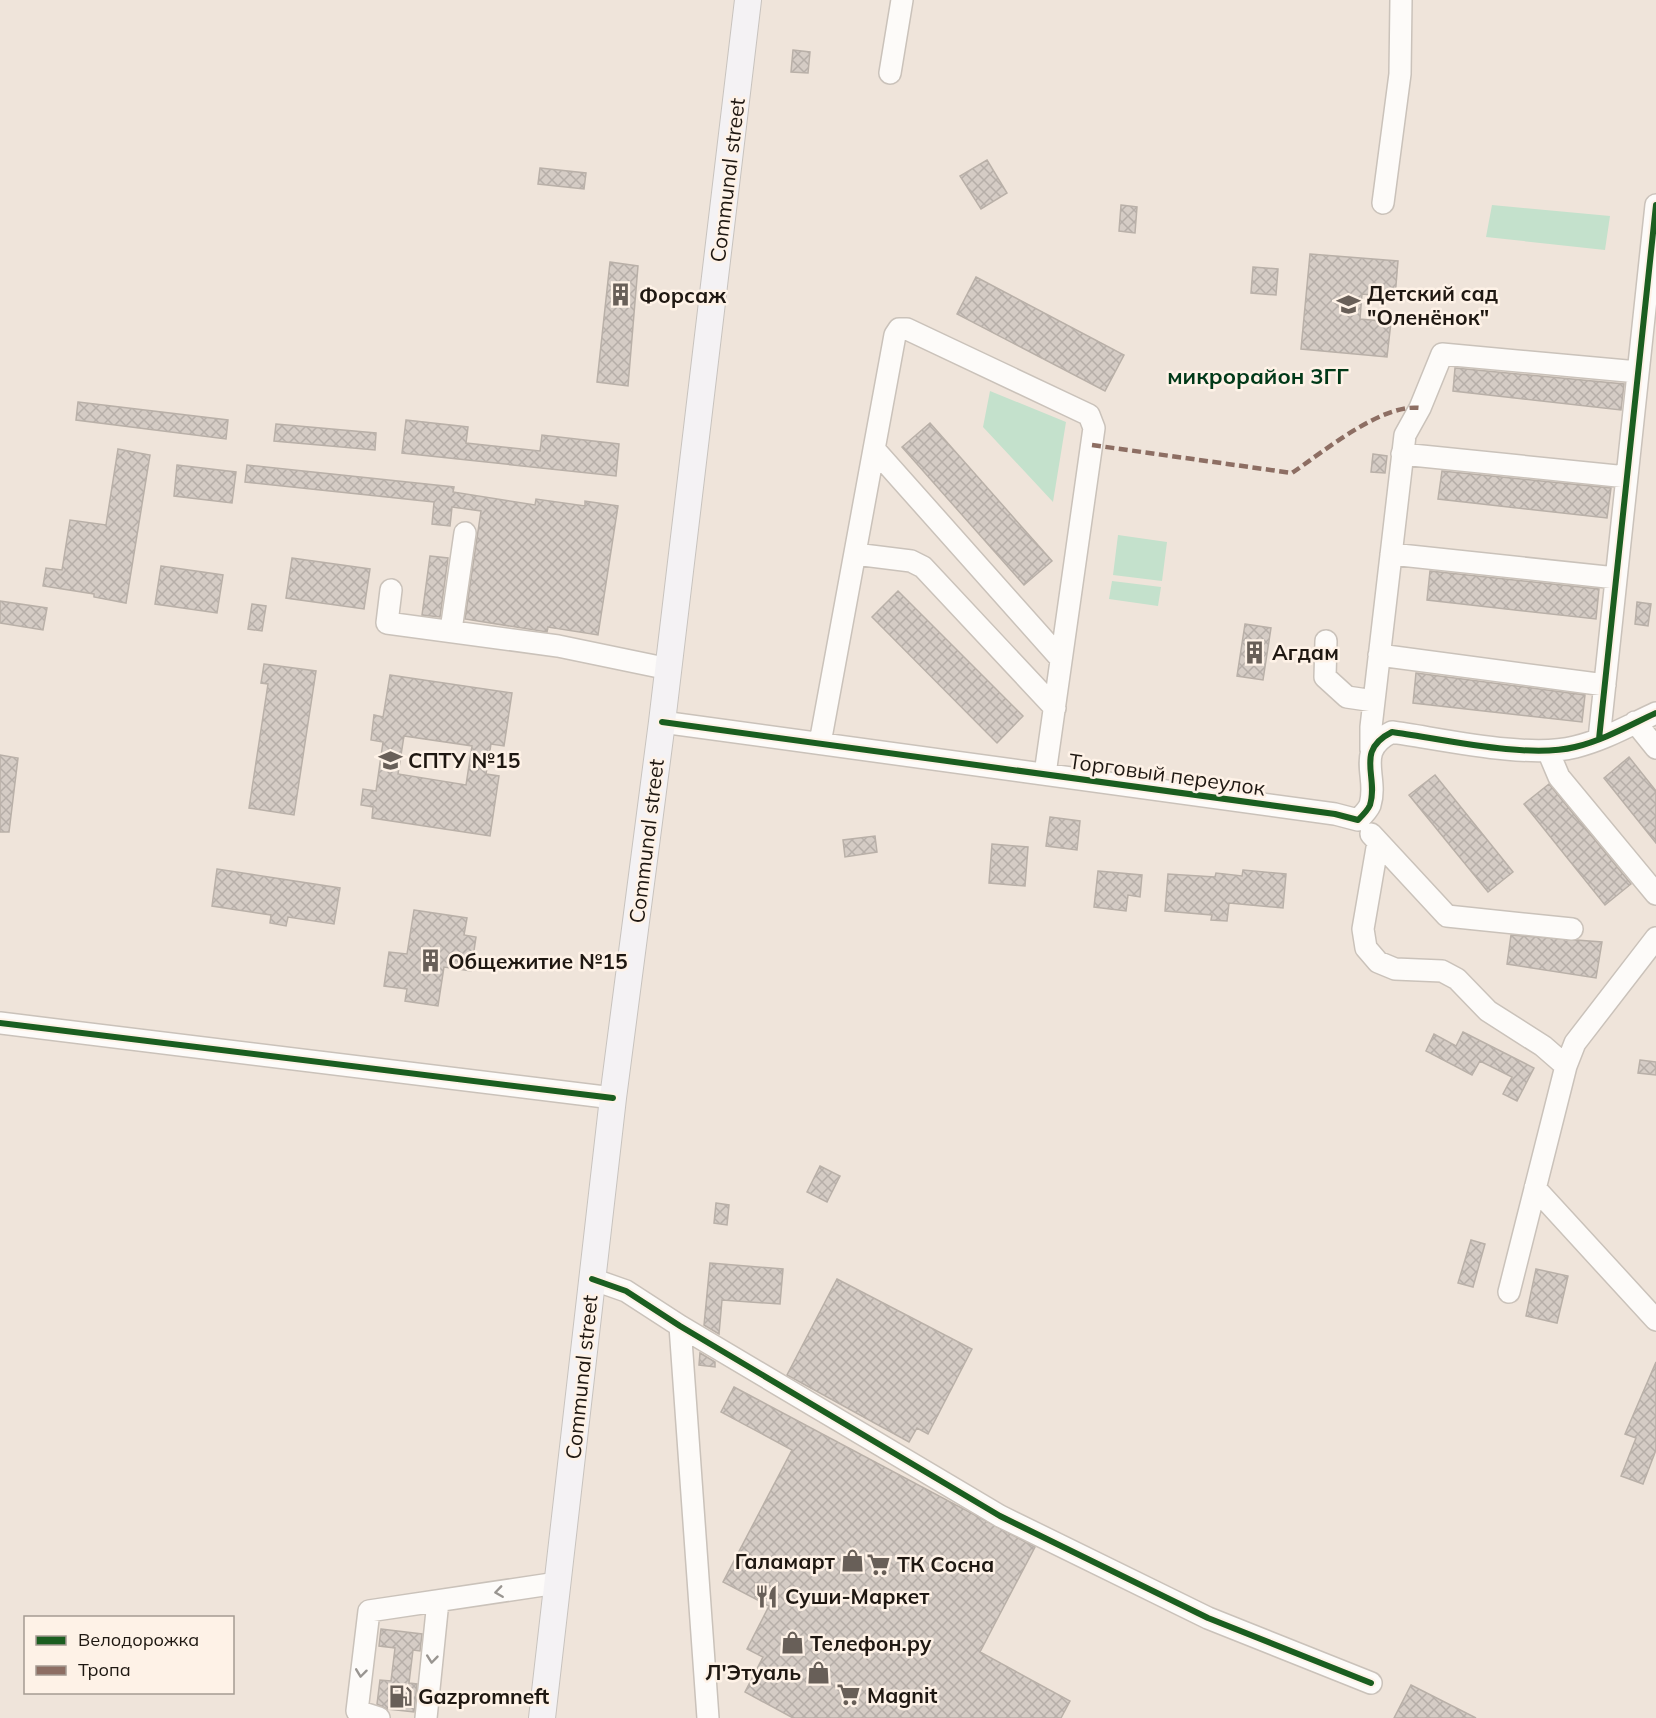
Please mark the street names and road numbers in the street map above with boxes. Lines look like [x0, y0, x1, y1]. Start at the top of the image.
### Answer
street label: Communal street [704, 96, 750, 264]
street label: Торговый переулок [1067, 747, 1268, 801]
street label: Communal street [623, 757, 669, 925]
street label: Communal street [559, 1293, 603, 1461]

